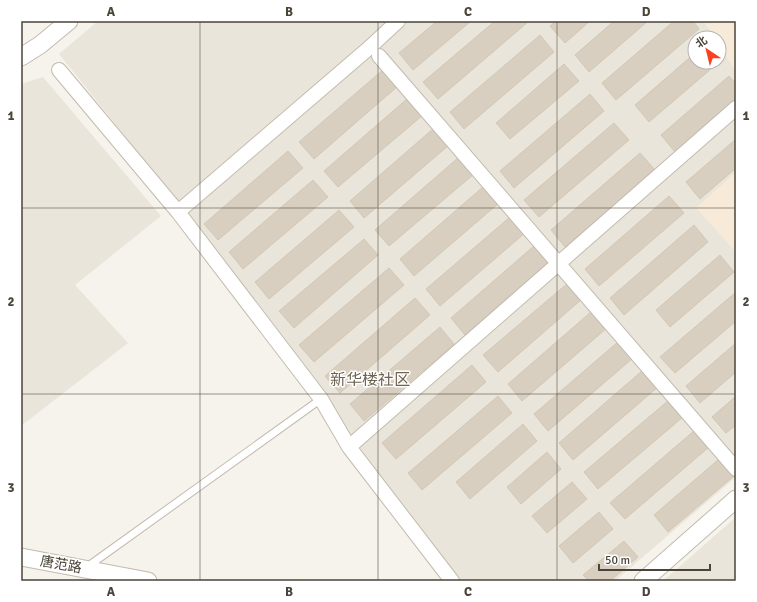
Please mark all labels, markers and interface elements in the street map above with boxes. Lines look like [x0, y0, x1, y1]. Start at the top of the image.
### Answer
text: A [107, 4, 116, 20]
text: B [285, 4, 293, 20]
text: C [464, 4, 472, 20]
text: D [642, 4, 651, 20]
north arrow [687, 30, 727, 70]
text: 北 [693, 34, 710, 51]
text: 1 [7, 108, 15, 124]
text: 1 [742, 108, 750, 124]
text: 2 [7, 294, 15, 310]
text: 2 [742, 294, 750, 310]
district label: 新华楼社区 [330, 370, 410, 390]
text: 3 [7, 480, 15, 496]
text: 3 [742, 480, 750, 496]
scale bar [599, 546, 710, 572]
street label: 唐范路 [39, 552, 83, 577]
text: 50 m [605, 553, 630, 568]
text: A [107, 584, 116, 600]
text: B [285, 584, 293, 600]
text: C [464, 584, 472, 600]
text: D [642, 584, 651, 600]

